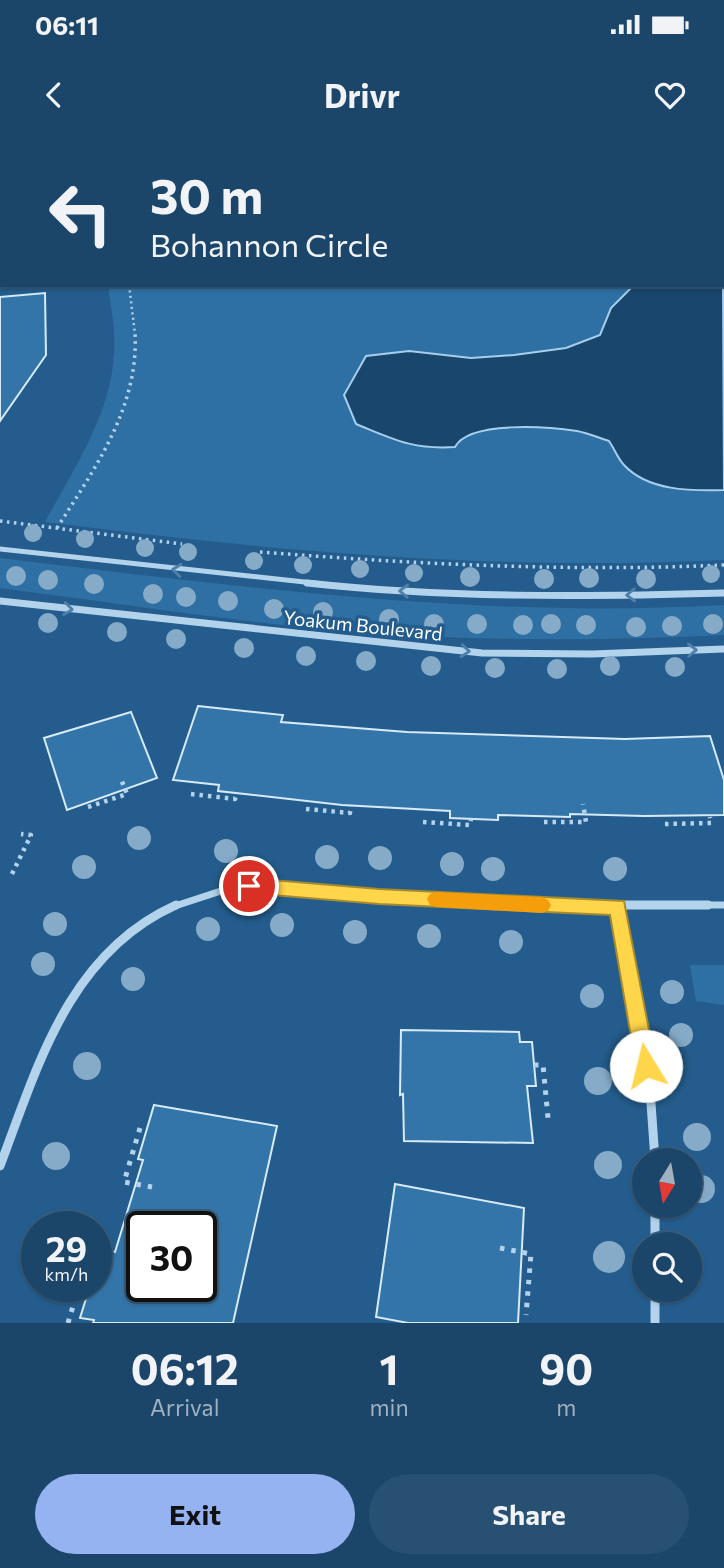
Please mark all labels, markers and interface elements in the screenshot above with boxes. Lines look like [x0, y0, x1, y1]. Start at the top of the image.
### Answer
text: 06:11 [35, 9, 99, 40]
text: Drivr [324, 75, 400, 115]
icon: back [35, 76, 73, 114]
icon: heart [651, 76, 689, 114]
text: 30 m [150, 164, 263, 224]
icon: left [35, 168, 126, 259]
text: Bohannon Circle [150, 224, 388, 264]
one-way arrow [172, 562, 183, 577]
one-way arrow [398, 584, 409, 599]
one-way arrow [626, 587, 636, 603]
one-way arrow [62, 602, 74, 617]
street label: Yoakum Boulevard [282, 605, 444, 645]
one-way arrow [459, 643, 470, 658]
one-way arrow [687, 643, 698, 658]
pin [219, 856, 279, 916]
icon: arrive [230, 867, 268, 905]
position arrow [609, 1029, 683, 1103]
north arrow [632, 1148, 702, 1218]
map controls [632, 1148, 702, 1302]
speed limit sign: 30 [126, 1211, 217, 1302]
text: 29 [46, 1226, 87, 1269]
button: search [632, 1232, 702, 1302]
text: km/h [45, 1263, 88, 1285]
text: 06:12 [131, 1342, 239, 1394]
text: 1 [379, 1342, 399, 1394]
text: 90 [539, 1342, 593, 1394]
text: Arrival [150, 1393, 220, 1421]
text: min [369, 1393, 409, 1421]
text: m [556, 1393, 576, 1421]
button: Exit [35, 1474, 355, 1554]
button: Share [369, 1474, 689, 1554]

